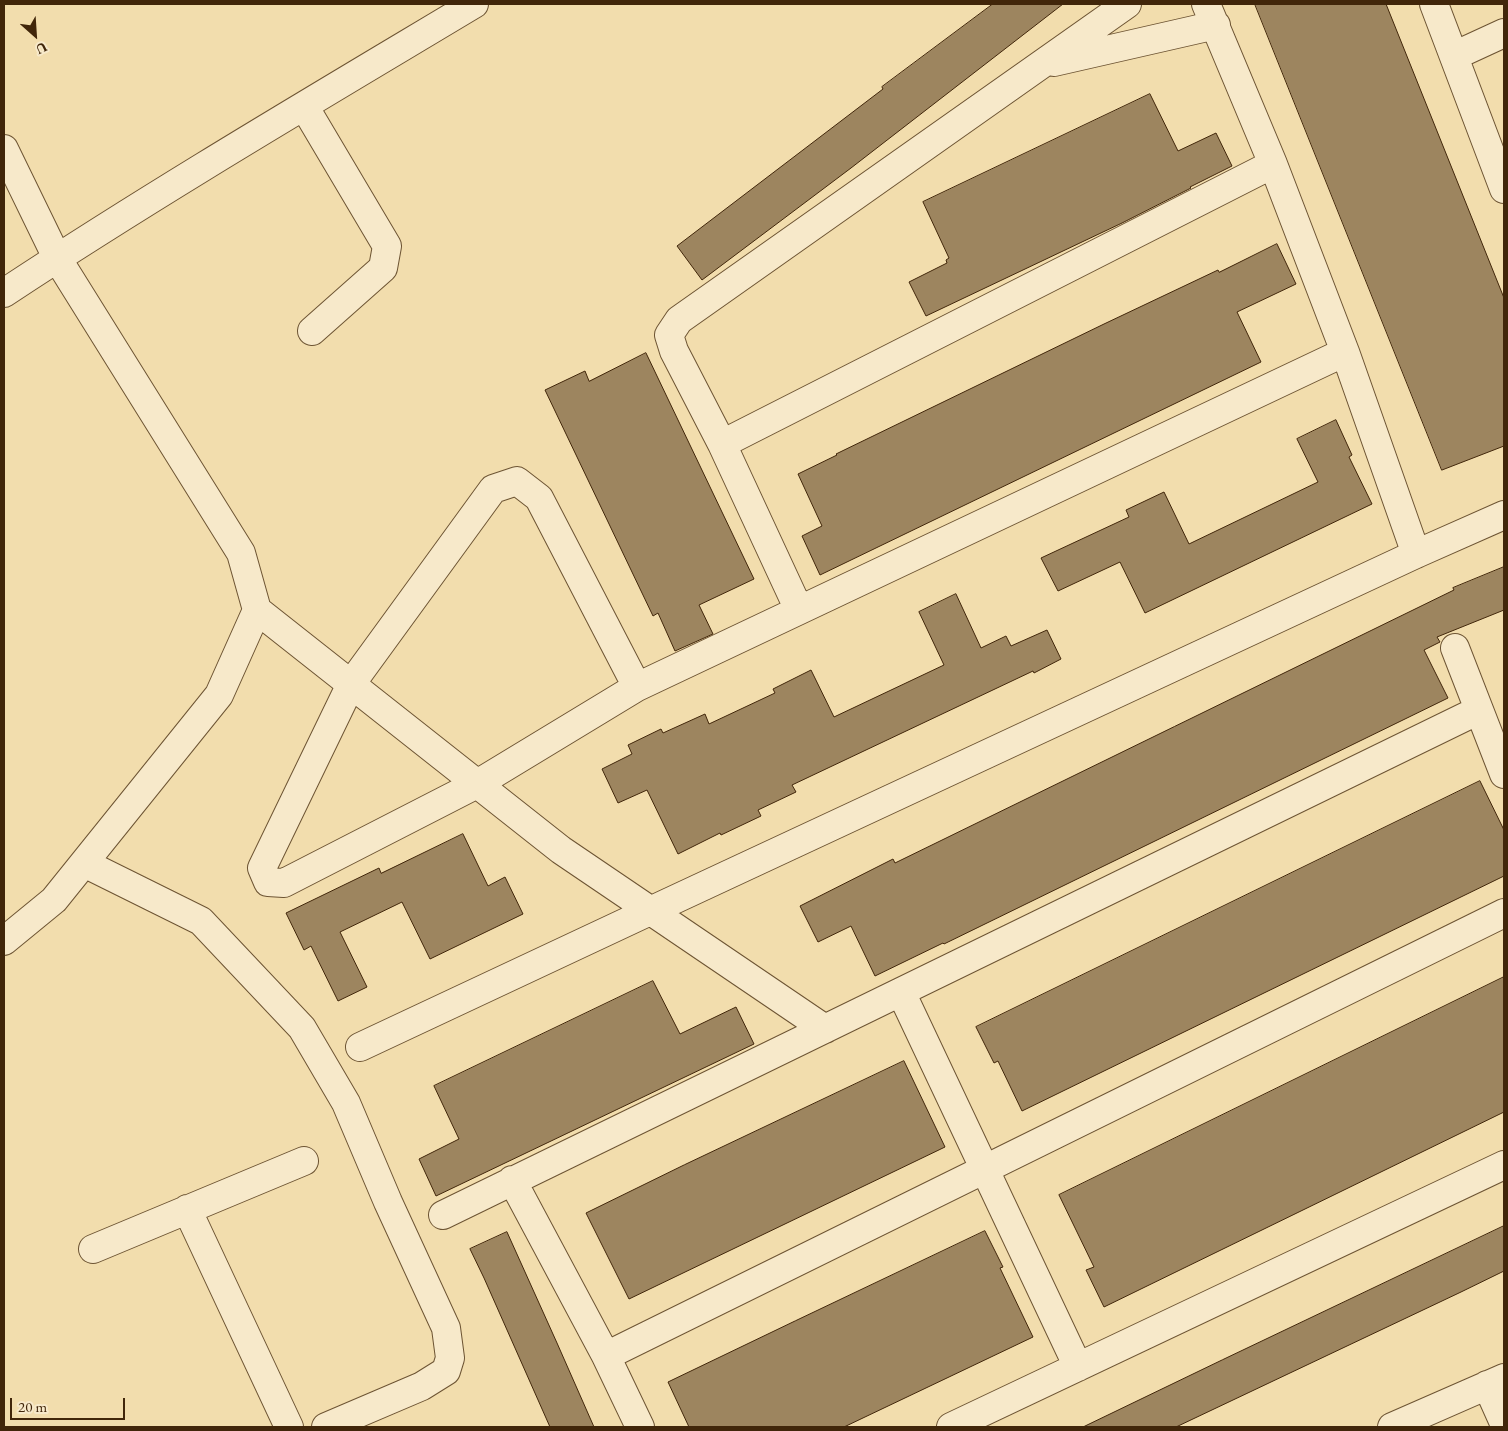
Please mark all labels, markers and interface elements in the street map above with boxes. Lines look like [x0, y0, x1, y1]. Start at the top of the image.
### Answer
north arrow [10, 10, 60, 60]
text: U [33, 38, 50, 59]
scale bar [12, 1388, 128, 1420]
text: 20 m [18, 1397, 47, 1416]

